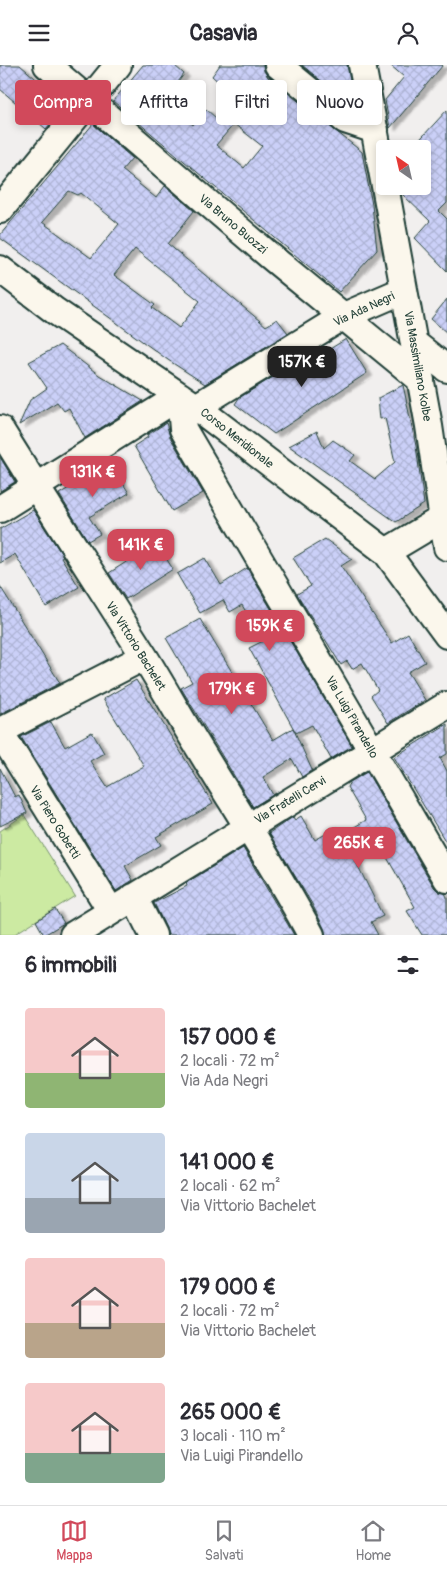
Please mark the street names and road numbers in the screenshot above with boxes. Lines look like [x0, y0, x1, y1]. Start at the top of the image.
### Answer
street label: Via Bruno Buozzi [195, 191, 270, 257]
street label: Via Ada Negri [331, 289, 397, 330]
street label: Via Massimiliano Kolbe [400, 310, 435, 422]
street label: Corso Meridionale [197, 405, 276, 472]
street label: Via Vittorio Bachelet [102, 599, 169, 694]
street label: Via Luigi Pirandello [322, 674, 381, 761]
street label: Via Fratelli Cervi [252, 773, 329, 828]
street label: Via Piero Gobetti [26, 783, 83, 862]

